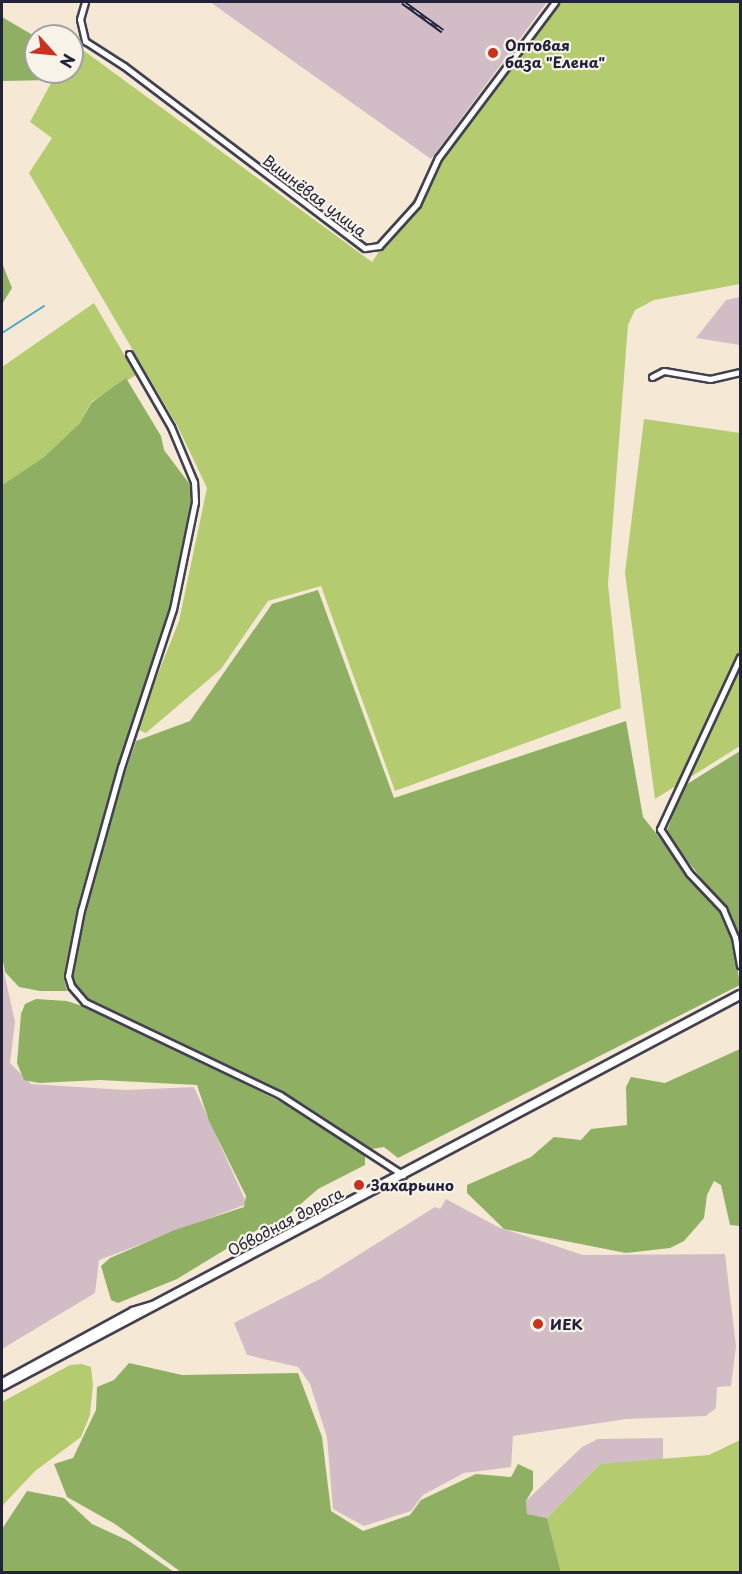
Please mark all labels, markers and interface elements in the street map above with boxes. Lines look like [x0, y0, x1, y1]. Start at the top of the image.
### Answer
north arrow [24, 24, 84, 84]
place label: Оптовая база "Елена" [505, 35, 606, 70]
marker: Оптовая база "Елена" [486, 46, 500, 60]
text: N [55, 50, 82, 72]
street label: Вишнёвая улица [259, 150, 371, 240]
place label: Захарьино [371, 1176, 454, 1194]
marker: Захарьино [352, 1178, 366, 1192]
street label: Обводная дорога [224, 1183, 346, 1259]
place label: ИЕК [550, 1315, 583, 1333]
marker: ИЕК [531, 1317, 545, 1331]

